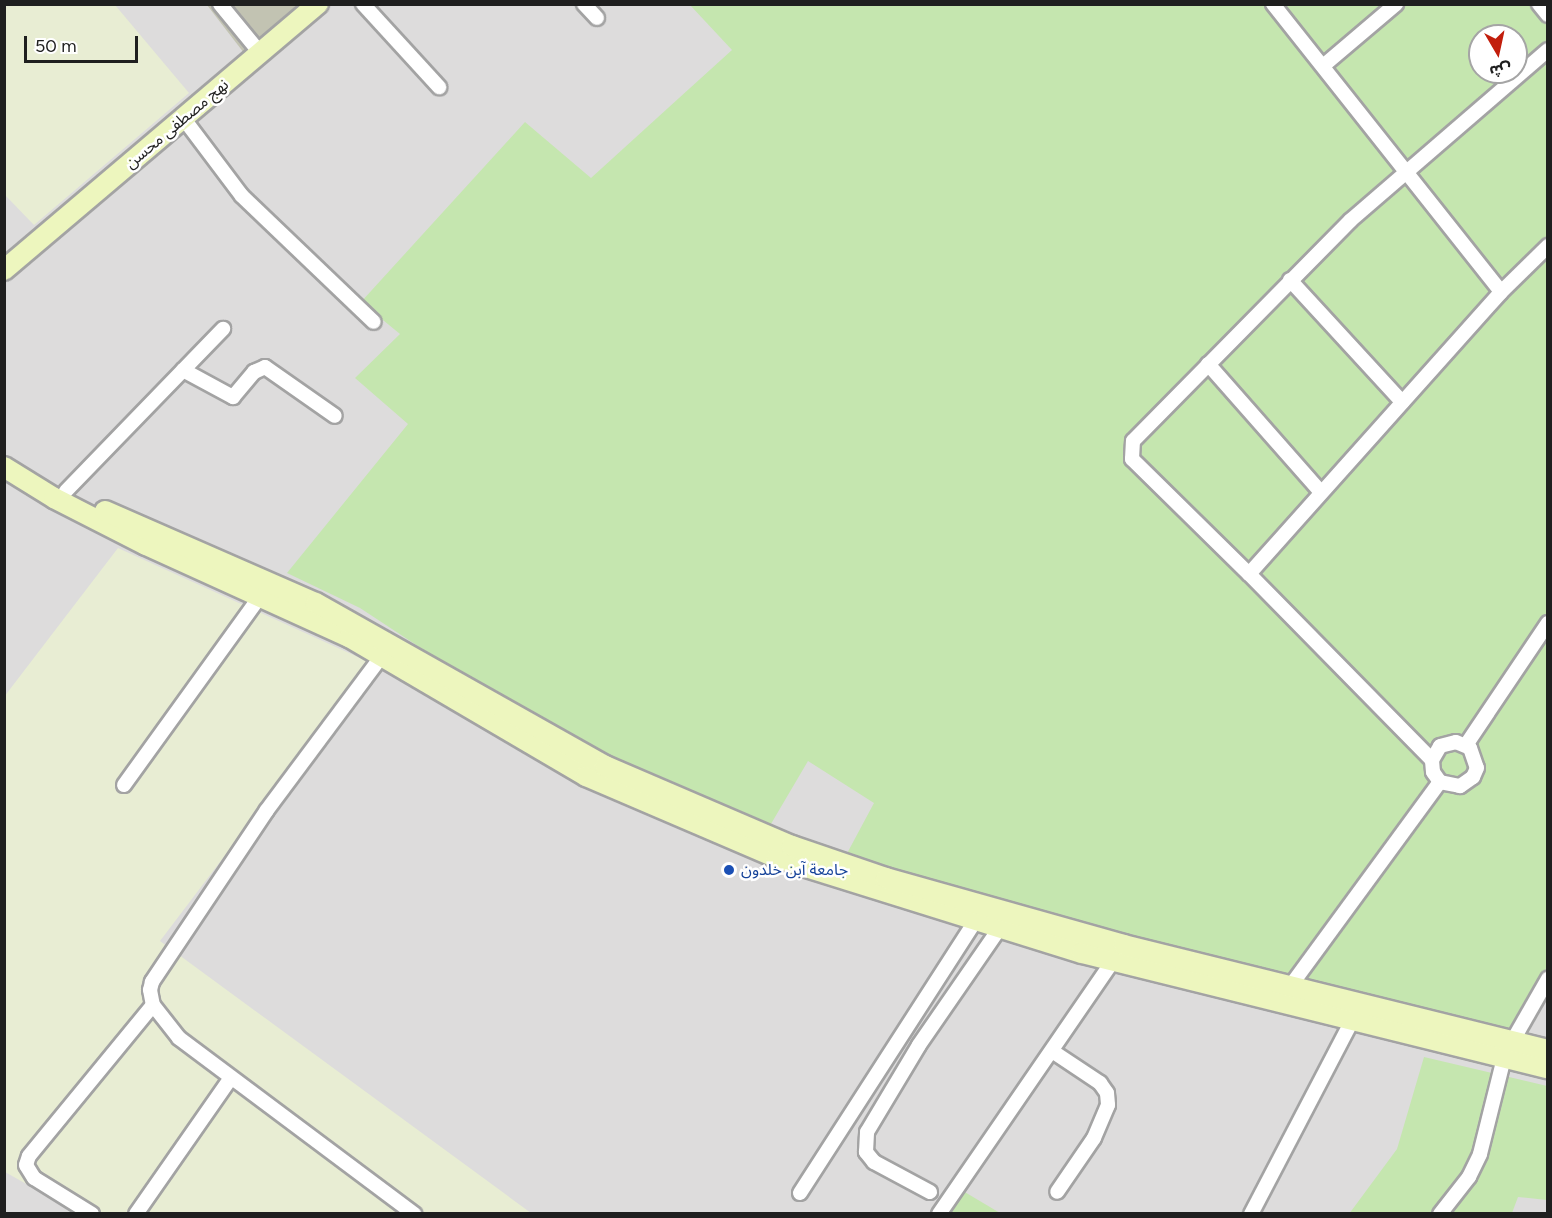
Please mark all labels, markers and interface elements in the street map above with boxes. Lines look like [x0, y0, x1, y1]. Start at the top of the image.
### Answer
scale bar [27, 24, 141, 62]
north arrow [1468, 24, 1528, 84]
text: 50 m [35, 35, 77, 57]
text: ش [1488, 59, 1513, 81]
street label: نهج مصطفى محسن [121, 75, 233, 173]
place label: جامعة آبن خلدون [741, 860, 848, 880]
marker: جامعة آبن خلدون [722, 863, 736, 877]

